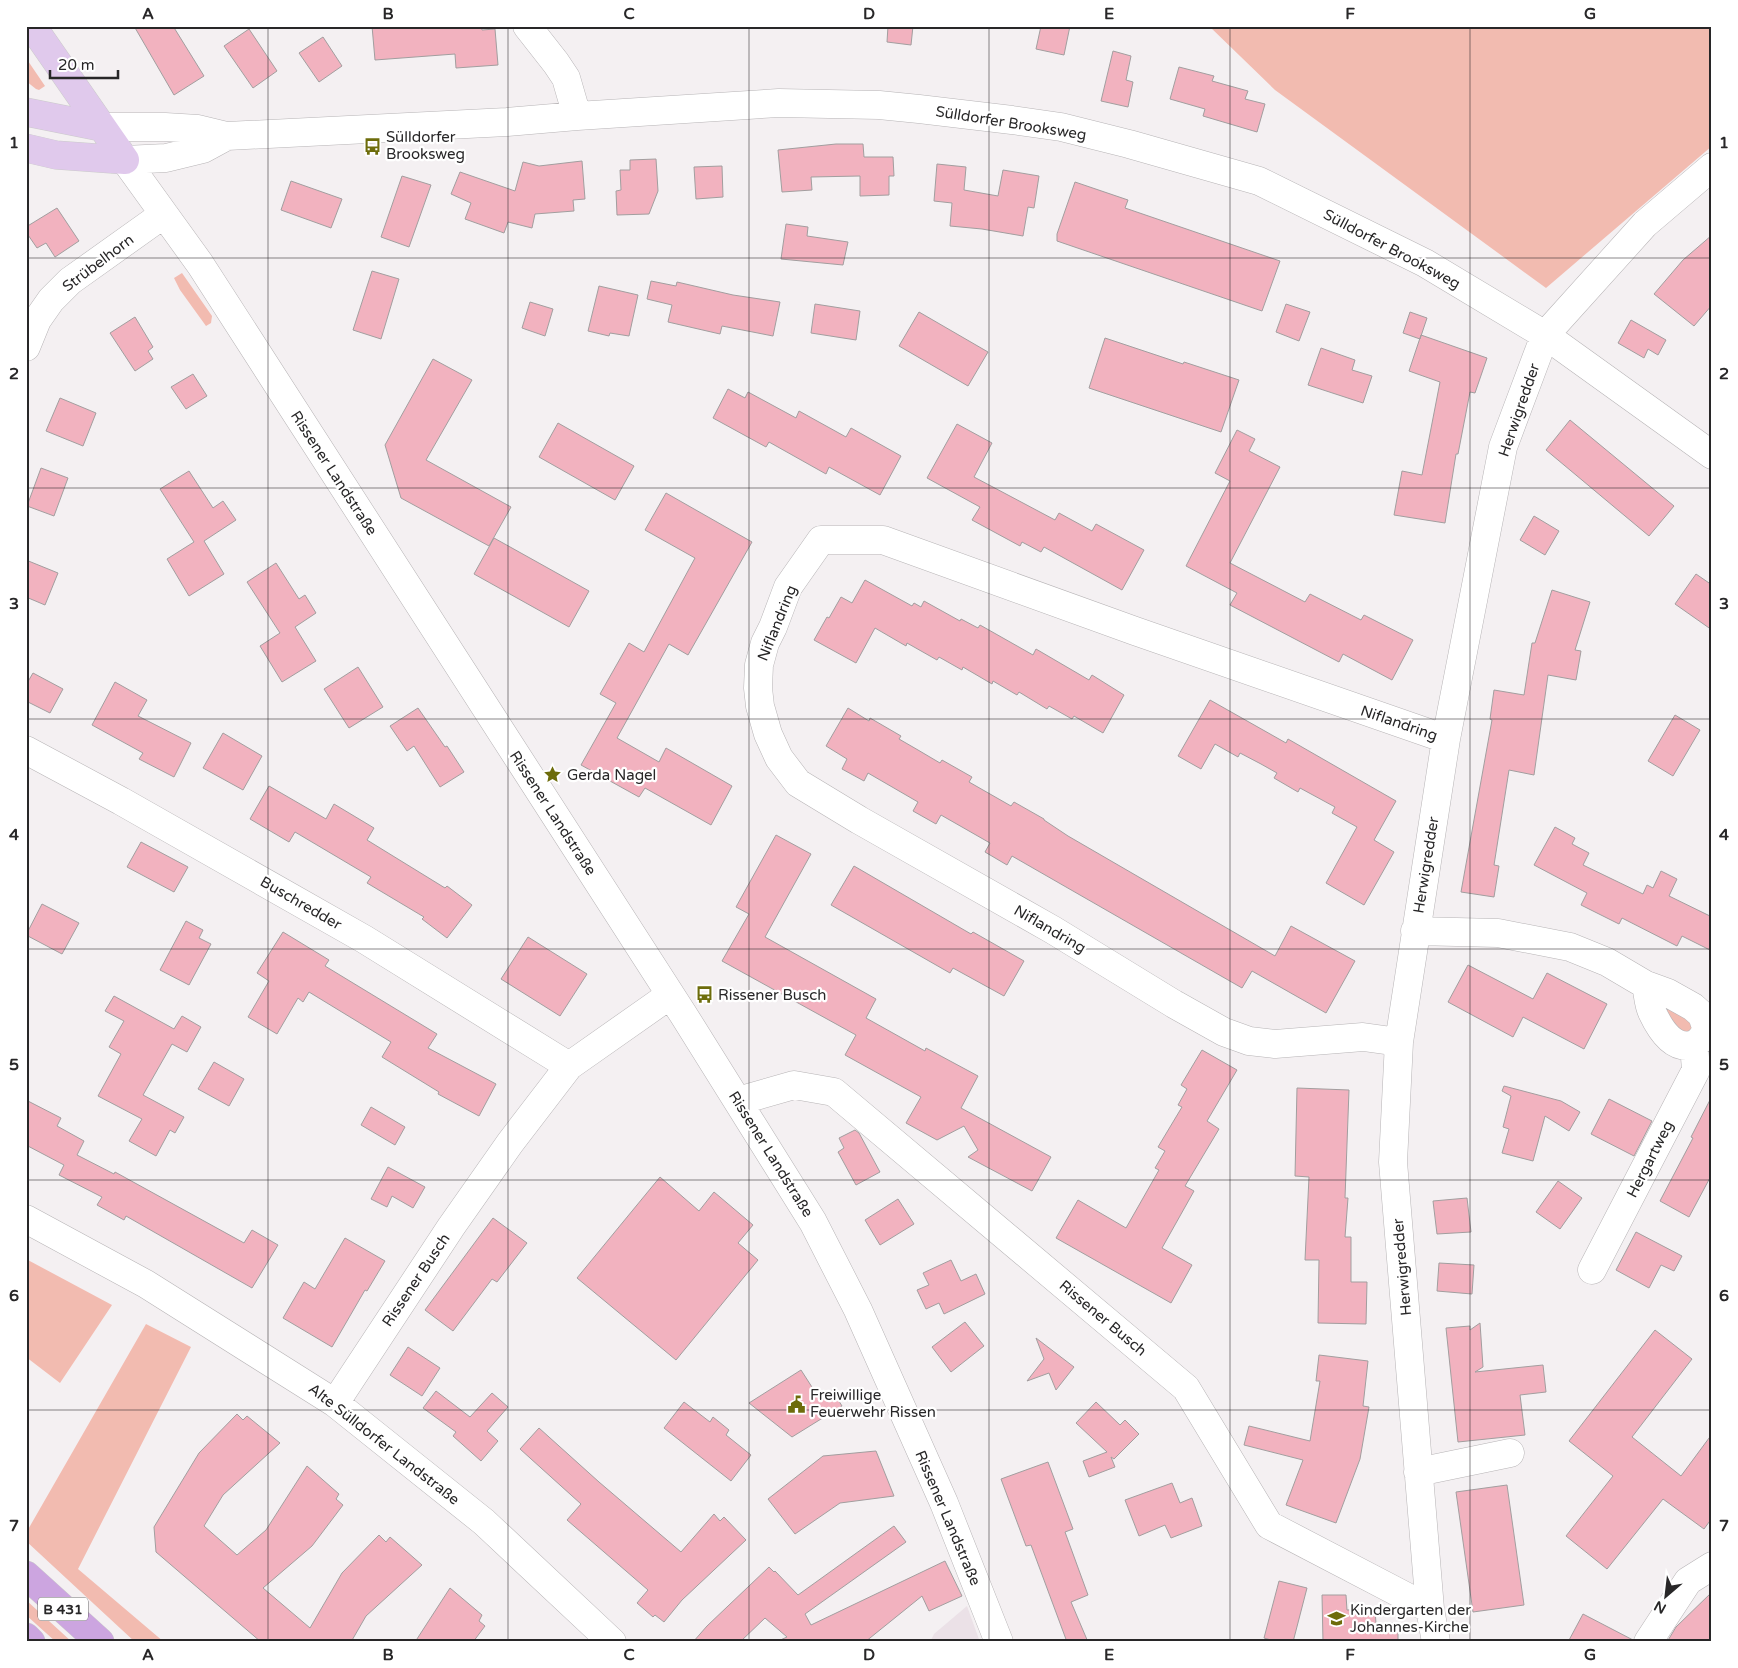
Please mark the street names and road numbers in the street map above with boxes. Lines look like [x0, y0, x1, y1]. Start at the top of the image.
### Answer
street label: Sülldorfer Brooksweg [934, 102, 1088, 144]
street label: Sülldorfer Brooksweg [1320, 205, 1464, 293]
street label: Strübelhorn [59, 230, 137, 296]
street label: Herwigredder [1495, 361, 1543, 459]
street label: Rissener Landstraße [287, 407, 381, 539]
street label: Niflandring [754, 582, 800, 664]
street label: Niflandring [1358, 701, 1440, 745]
street label: Rissener Landstraße [506, 747, 600, 879]
street label: Herwigredder [1409, 815, 1443, 915]
street label: Buschredder [257, 872, 345, 934]
street label: Niflandring [1011, 901, 1089, 957]
street label: Rissener Landstraße [725, 1088, 817, 1220]
street label: Hergartweg [1623, 1117, 1677, 1201]
street label: Herwigredder [1389, 1217, 1415, 1316]
street label: Rissener Busch [378, 1230, 454, 1330]
street label: Rissener Busch [1056, 1276, 1150, 1360]
street label: Alte Sülldorfer Landstraße [305, 1379, 463, 1509]
street label: Rissener Landstraße [911, 1448, 985, 1588]
road number: B 431 [38, 1598, 88, 1620]

